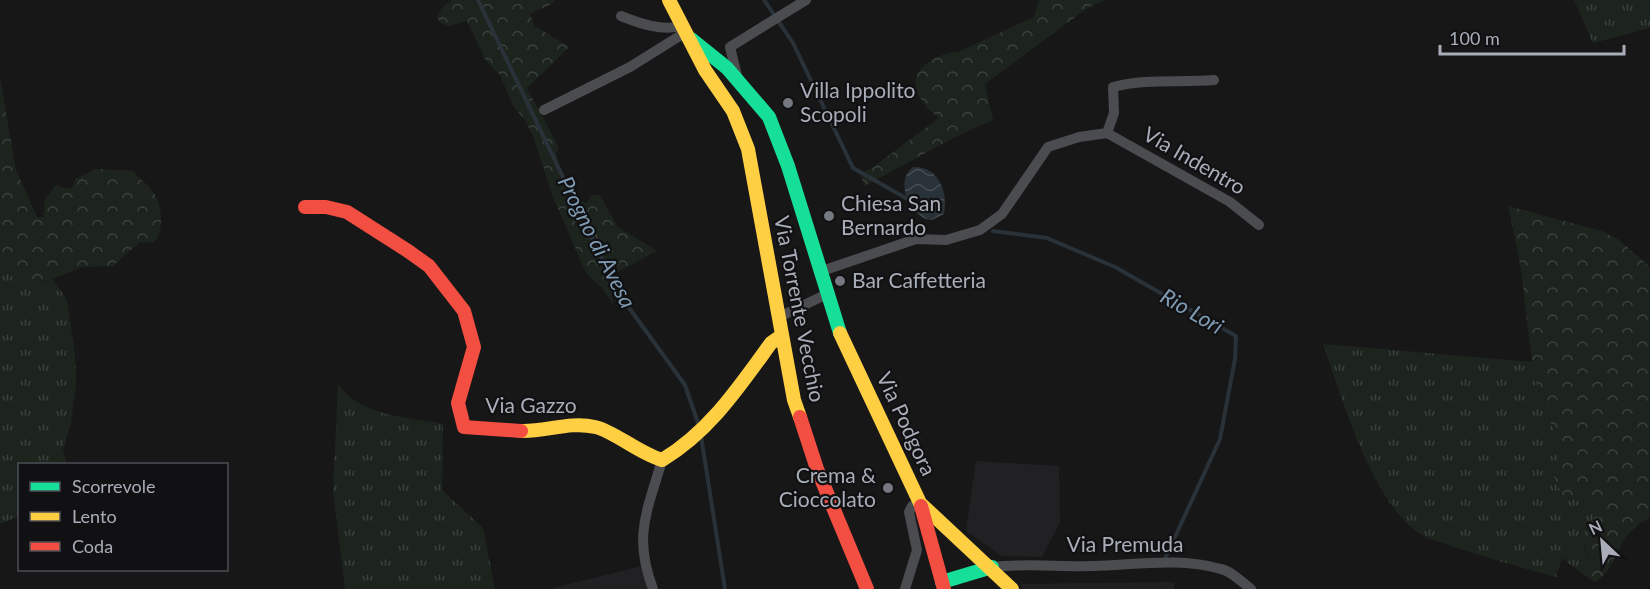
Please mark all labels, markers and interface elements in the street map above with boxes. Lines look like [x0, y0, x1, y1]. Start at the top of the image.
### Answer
scale bar [1440, 18, 1624, 56]
text: 100 m [1449, 27, 1500, 49]
place label: Villa Ippolito Scopoli [800, 77, 916, 126]
marker: Villa Ippolito Scopoli [781, 96, 795, 110]
street label: Via Indentro [1139, 120, 1250, 199]
water label: Progno di Avesa [553, 171, 642, 312]
place label: Chiesa San Bernardo [841, 190, 941, 239]
marker: Chiesa San Bernardo [822, 209, 836, 223]
street label: Via Torrente Vecchio [770, 213, 831, 404]
place label: Bar Caffetteria [852, 267, 986, 292]
marker: Bar Caffetteria [833, 274, 847, 288]
water label: Rio Lori [1156, 282, 1228, 339]
street label: Via Podgora [872, 368, 942, 479]
street label: Via Gazzo [485, 392, 577, 417]
place label: Crema & Cioccolato [779, 462, 876, 511]
legend [18, 463, 228, 571]
text: Scorrevole [72, 475, 155, 497]
marker: Crema & Cioccolato [881, 481, 895, 495]
text: Lento [72, 505, 117, 527]
north arrow [1572, 511, 1632, 571]
text: N [1586, 516, 1605, 538]
street label: Via Premuda [1067, 531, 1183, 556]
text: Coda [72, 535, 113, 557]

